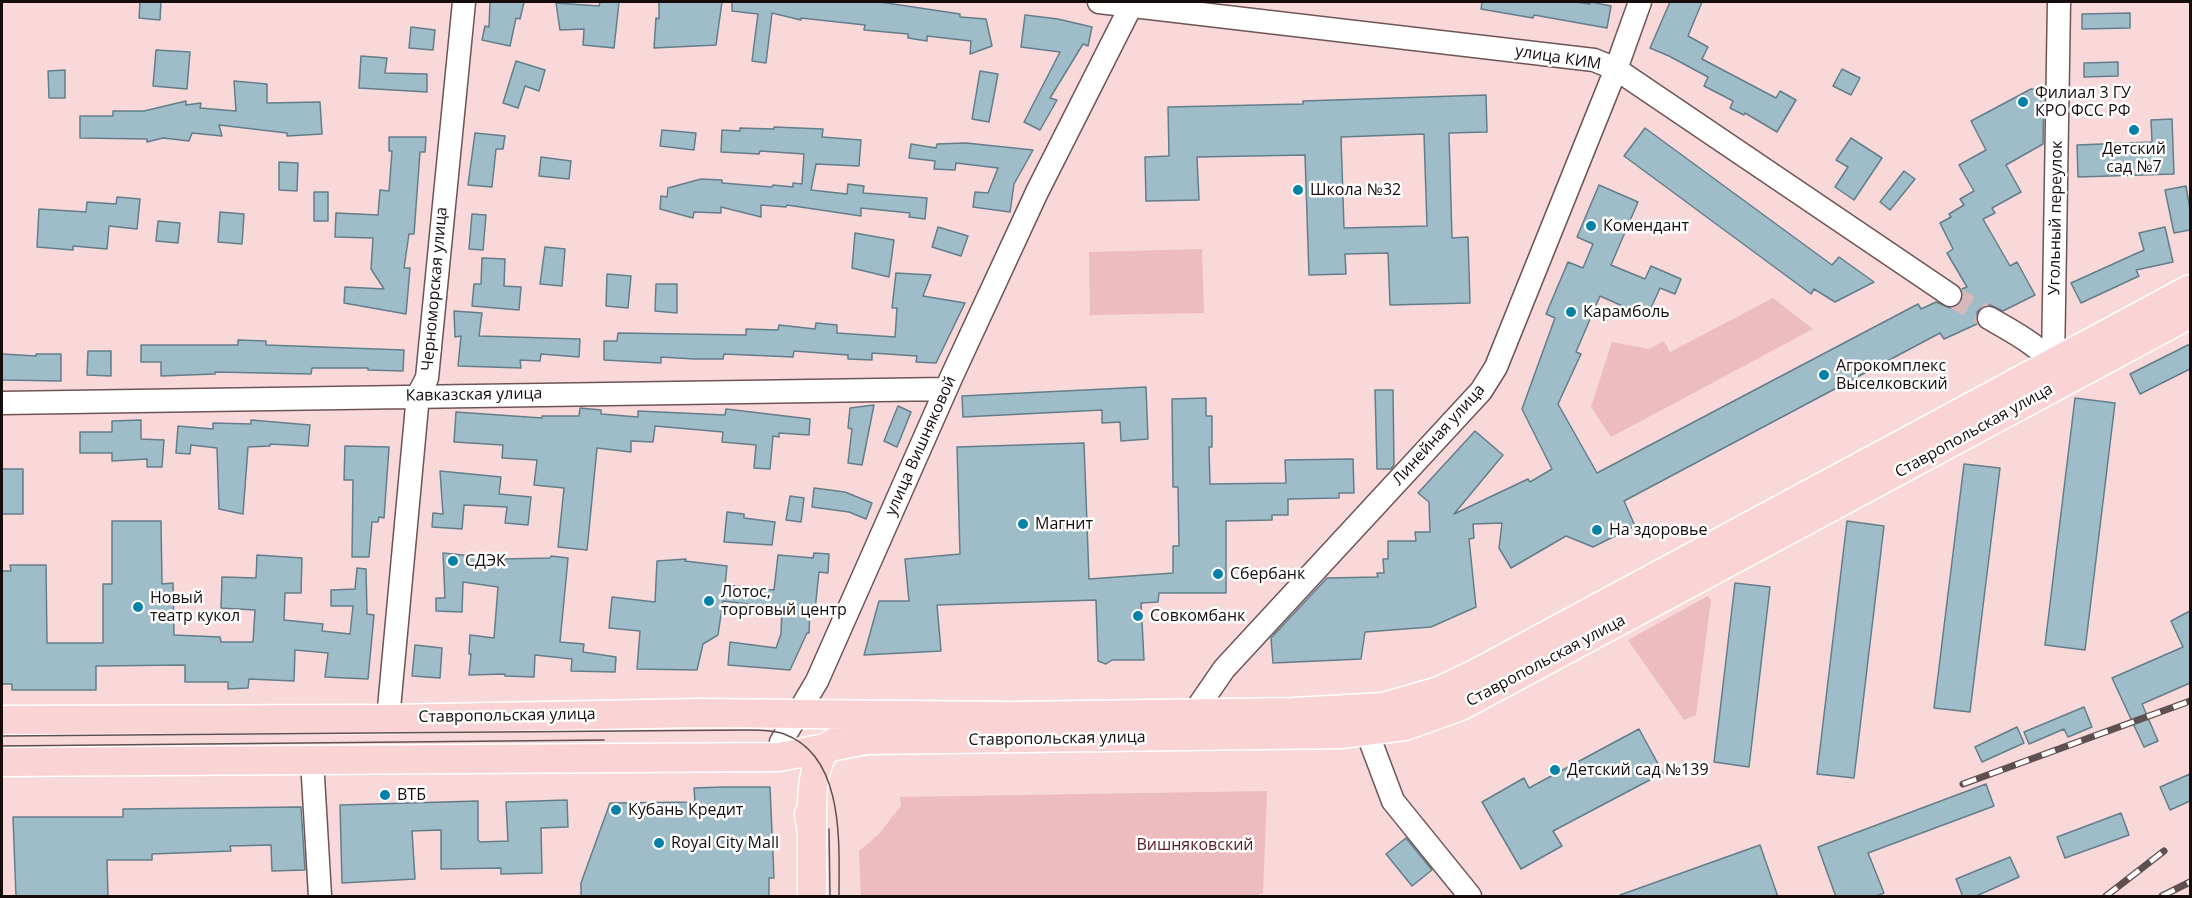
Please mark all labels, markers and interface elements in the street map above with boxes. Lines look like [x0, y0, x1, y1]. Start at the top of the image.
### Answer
street label: улица КИМ [1514, 42, 1602, 74]
place label: Филиал 3 ГУ КРО ФСС РФ [2035, 83, 2131, 121]
marker: Филиал 3 ГУ КРО ФСС РФ [2016, 95, 2030, 109]
marker: Детский сад №7 [2127, 123, 2141, 137]
place label: Детский сад №7 [2102, 139, 2166, 177]
street label: Угольный переулок [2045, 141, 2067, 295]
place label: Школа №32 [1310, 180, 1401, 200]
marker: Школа №32 [1291, 183, 1305, 197]
street label: Черноморская улица [418, 206, 452, 372]
place label: Комендант [1603, 216, 1689, 236]
marker: Комендант [1584, 219, 1598, 233]
place label: Карамболь [1583, 302, 1670, 322]
marker: Карамболь [1564, 305, 1578, 319]
place label: Агрокомплекс Выселковский [1836, 356, 1948, 394]
marker: Агрокомплекс Выселковский [1817, 368, 1831, 382]
street label: улица Вишняковой [882, 373, 960, 519]
street label: Ставропольская улица [1892, 380, 2056, 482]
street label: Линейная улица [1389, 381, 1489, 489]
street label: Кавказская улица [405, 384, 543, 406]
place label: Магнит [1035, 514, 1093, 534]
marker: Магнит [1016, 517, 1030, 531]
place label: На здоровье [1609, 520, 1707, 540]
marker: На здоровье [1590, 523, 1604, 537]
place label: СДЭК [465, 551, 506, 571]
marker: СДЭК [446, 554, 460, 568]
place label: Сбербанк [1230, 564, 1305, 584]
marker: Сбербанк [1211, 567, 1225, 581]
place label: Лотос, торговый центр [721, 582, 847, 620]
place label: Новый театр кукол [150, 588, 240, 626]
marker: Лотос, торговый центр [702, 594, 716, 608]
marker: Новый театр кукол [131, 600, 145, 614]
place label: Совкомбанк [1150, 606, 1245, 626]
marker: Совкомбанк [1131, 609, 1145, 623]
street label: Ставропольская улица [1463, 611, 1629, 711]
street label: Ставропольская улица [418, 705, 596, 727]
street label: Ставропольская улица [968, 728, 1146, 750]
place label: Детский сад №139 [1567, 760, 1709, 780]
marker: Детский сад №139 [1548, 763, 1562, 777]
place label: ВТБ [397, 785, 426, 805]
marker: ВТБ [378, 788, 392, 802]
place label: Кубань Кредит [628, 800, 743, 820]
marker: Кубань Кредит [609, 803, 623, 817]
place label: Royal City Mall [671, 833, 779, 853]
park label: Вишняковский [1136, 835, 1254, 855]
marker: Royal City Mall [652, 836, 666, 850]

